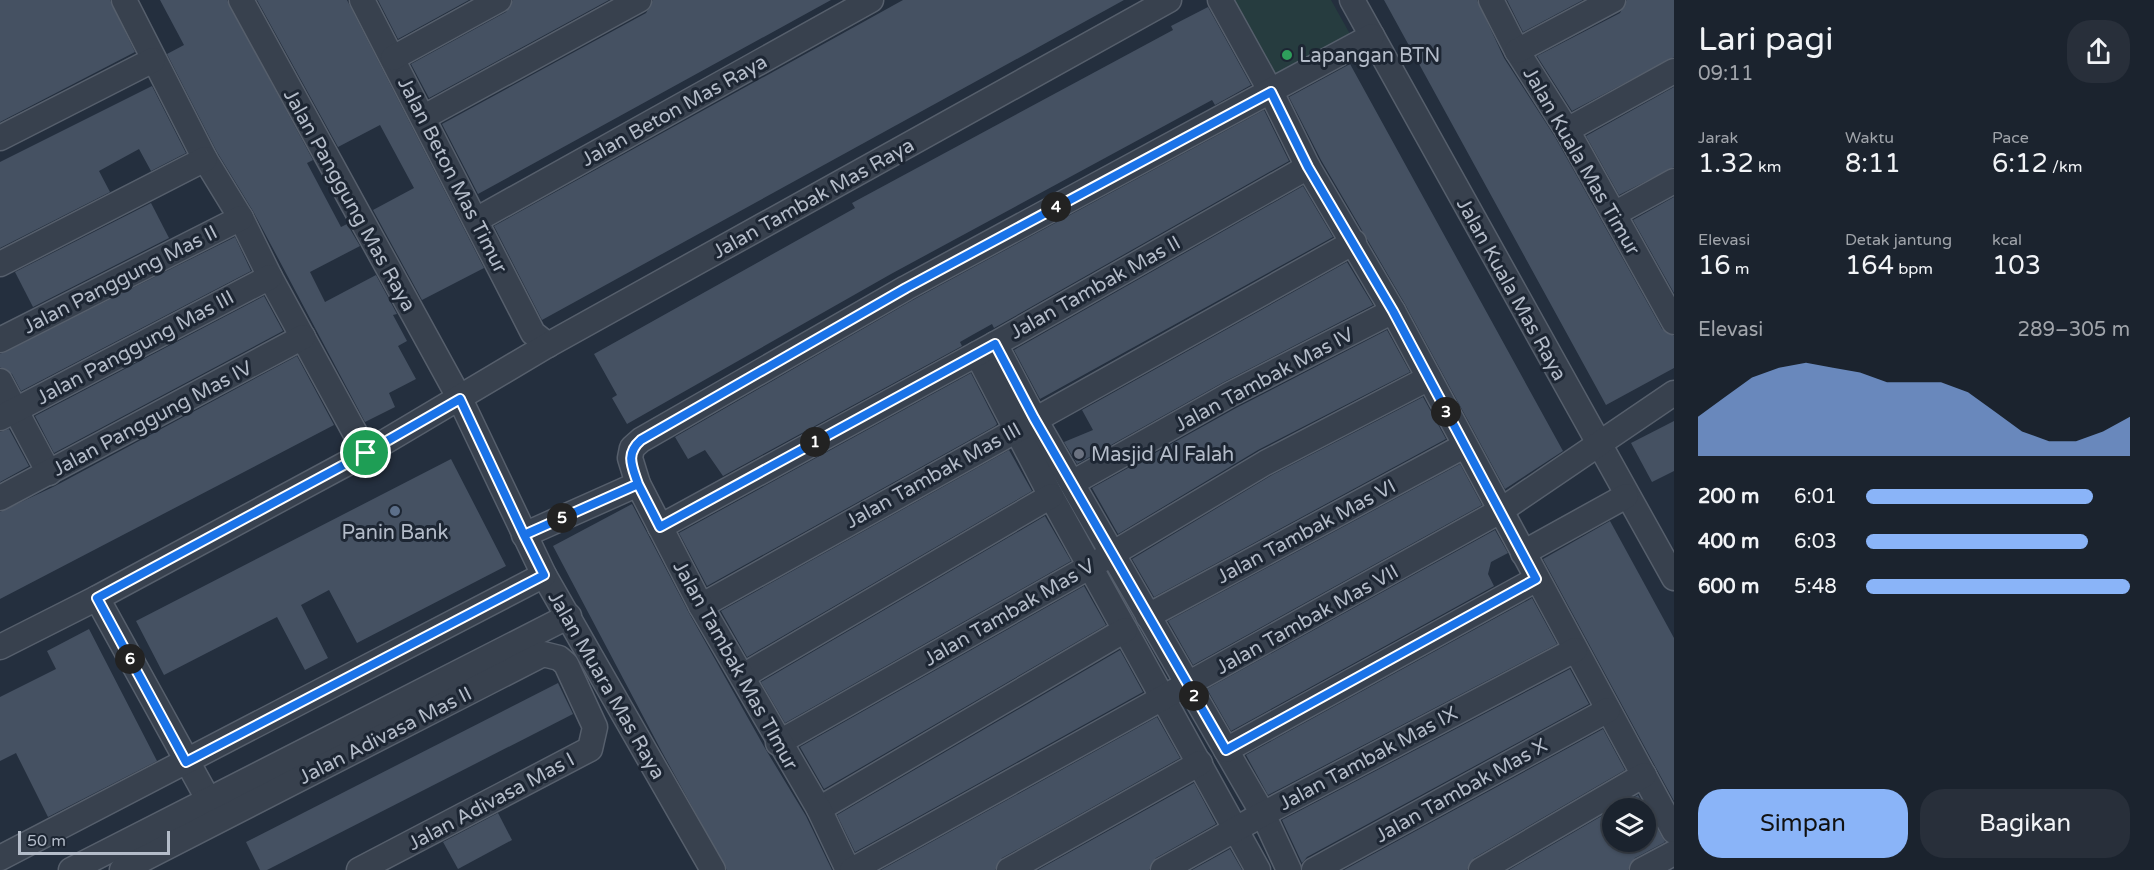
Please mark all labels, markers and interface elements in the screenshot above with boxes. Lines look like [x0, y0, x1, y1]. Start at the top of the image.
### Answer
text: Lari pagi [1698, 20, 1833, 59]
button: share [2067, 20, 2130, 83]
place label: Lapangan BTN [1299, 44, 1440, 68]
marker: Lapangan BTN [1280, 48, 1294, 62]
street label: Jalan Beton Mas Raya [577, 50, 772, 172]
text: 09:11 [1698, 62, 1753, 86]
street label: Jalan Kuala Mas Timur [1518, 63, 1645, 260]
street label: Jalan Beton Mas Timur [392, 73, 512, 278]
street label: Jalan Panggung Mas Raya [278, 85, 420, 316]
text: Jarak [1698, 128, 1738, 148]
text: Waktu [1845, 128, 1894, 148]
text: Pace [1992, 128, 2029, 148]
street label: Jalan Tambak Mas Raya [708, 133, 918, 264]
text: 1.32 [1698, 148, 1754, 179]
text: 8:11 [1845, 148, 1901, 179]
text: 6:12 [1992, 148, 2048, 179]
text: km [1754, 157, 1781, 177]
text: /km [2048, 157, 2082, 177]
pin: 4 [1041, 192, 1071, 222]
street label: Jalan Kuala Mas Raya [1451, 194, 1571, 385]
text: 4 [1051, 197, 1061, 217]
street label: Jalan Panggung Mas II [19, 220, 222, 339]
text: Elevasi [1698, 230, 1750, 250]
text: Detak jantung [1845, 230, 1952, 250]
text: kcal [1992, 230, 2022, 250]
street label: Jalan Tambak Mas II [1006, 231, 1185, 345]
text: 16 [1698, 250, 1731, 281]
text: 164 [1845, 250, 1894, 281]
text: 103 [1992, 250, 2041, 281]
text: m [1731, 259, 1750, 279]
text: bpm [1894, 259, 1933, 279]
street label: Jalan Panggung Mas III [33, 286, 238, 410]
text: Elevasi [1698, 318, 1763, 342]
text: 289–305 m [2017, 318, 2130, 342]
street label: Jalan Tambak Mas IV [1171, 322, 1358, 437]
street label: Jalan Panggung Mas IV [48, 356, 257, 482]
pin: 3 [1431, 397, 1461, 427]
text: 3 [1441, 402, 1451, 422]
street label: Jalan Tambak Mas III [842, 418, 1025, 534]
pin [340, 427, 391, 478]
pin: 1 [800, 427, 830, 457]
text: 1 [810, 432, 820, 452]
icon: arrive [349, 436, 382, 469]
place label: Masjid Al Falah [1091, 443, 1234, 467]
marker: Masjid Al Falah [1072, 447, 1086, 461]
street label: Jalan Tambak Mas VI [1213, 475, 1400, 589]
text: 200 m [1698, 485, 1759, 509]
text: 6:01 [1794, 485, 1837, 509]
pin: 5 [547, 503, 577, 533]
marker: Panin Bank [388, 504, 402, 518]
text: 5 [557, 508, 567, 528]
place label: Panin Bank [342, 521, 449, 545]
text: 400 m [1698, 530, 1759, 554]
text: 6:03 [1794, 530, 1837, 554]
street label: Jalan Tambak Mas V [920, 554, 1099, 672]
street label: Jalan Tambak Mas TImur [668, 557, 803, 775]
street label: Jalan Tambak Mas VII [1212, 560, 1403, 680]
text: 600 m [1698, 575, 1759, 599]
text: 5:48 [1794, 575, 1837, 599]
street label: Jalan Muara Mas Raya [542, 587, 670, 784]
pin: 6 [115, 644, 145, 674]
text: 6 [125, 649, 135, 669]
pin: 2 [1179, 681, 1209, 711]
street label: Jalan Adivasa Mas II [295, 682, 476, 790]
text: 2 [1189, 686, 1199, 706]
street label: Jalan Tambak Mas IX [1275, 702, 1462, 816]
street label: Jalan Tambak Mas X [1371, 734, 1552, 848]
street label: Jalan Adivasa Mas I [404, 748, 579, 856]
button: Simpan [1698, 789, 1908, 858]
button: Bagikan [1920, 789, 2130, 858]
map controls [1602, 798, 1656, 852]
button: layers [1602, 798, 1656, 852]
scale bar [18, 828, 170, 856]
text: 50 m [27, 831, 66, 851]

